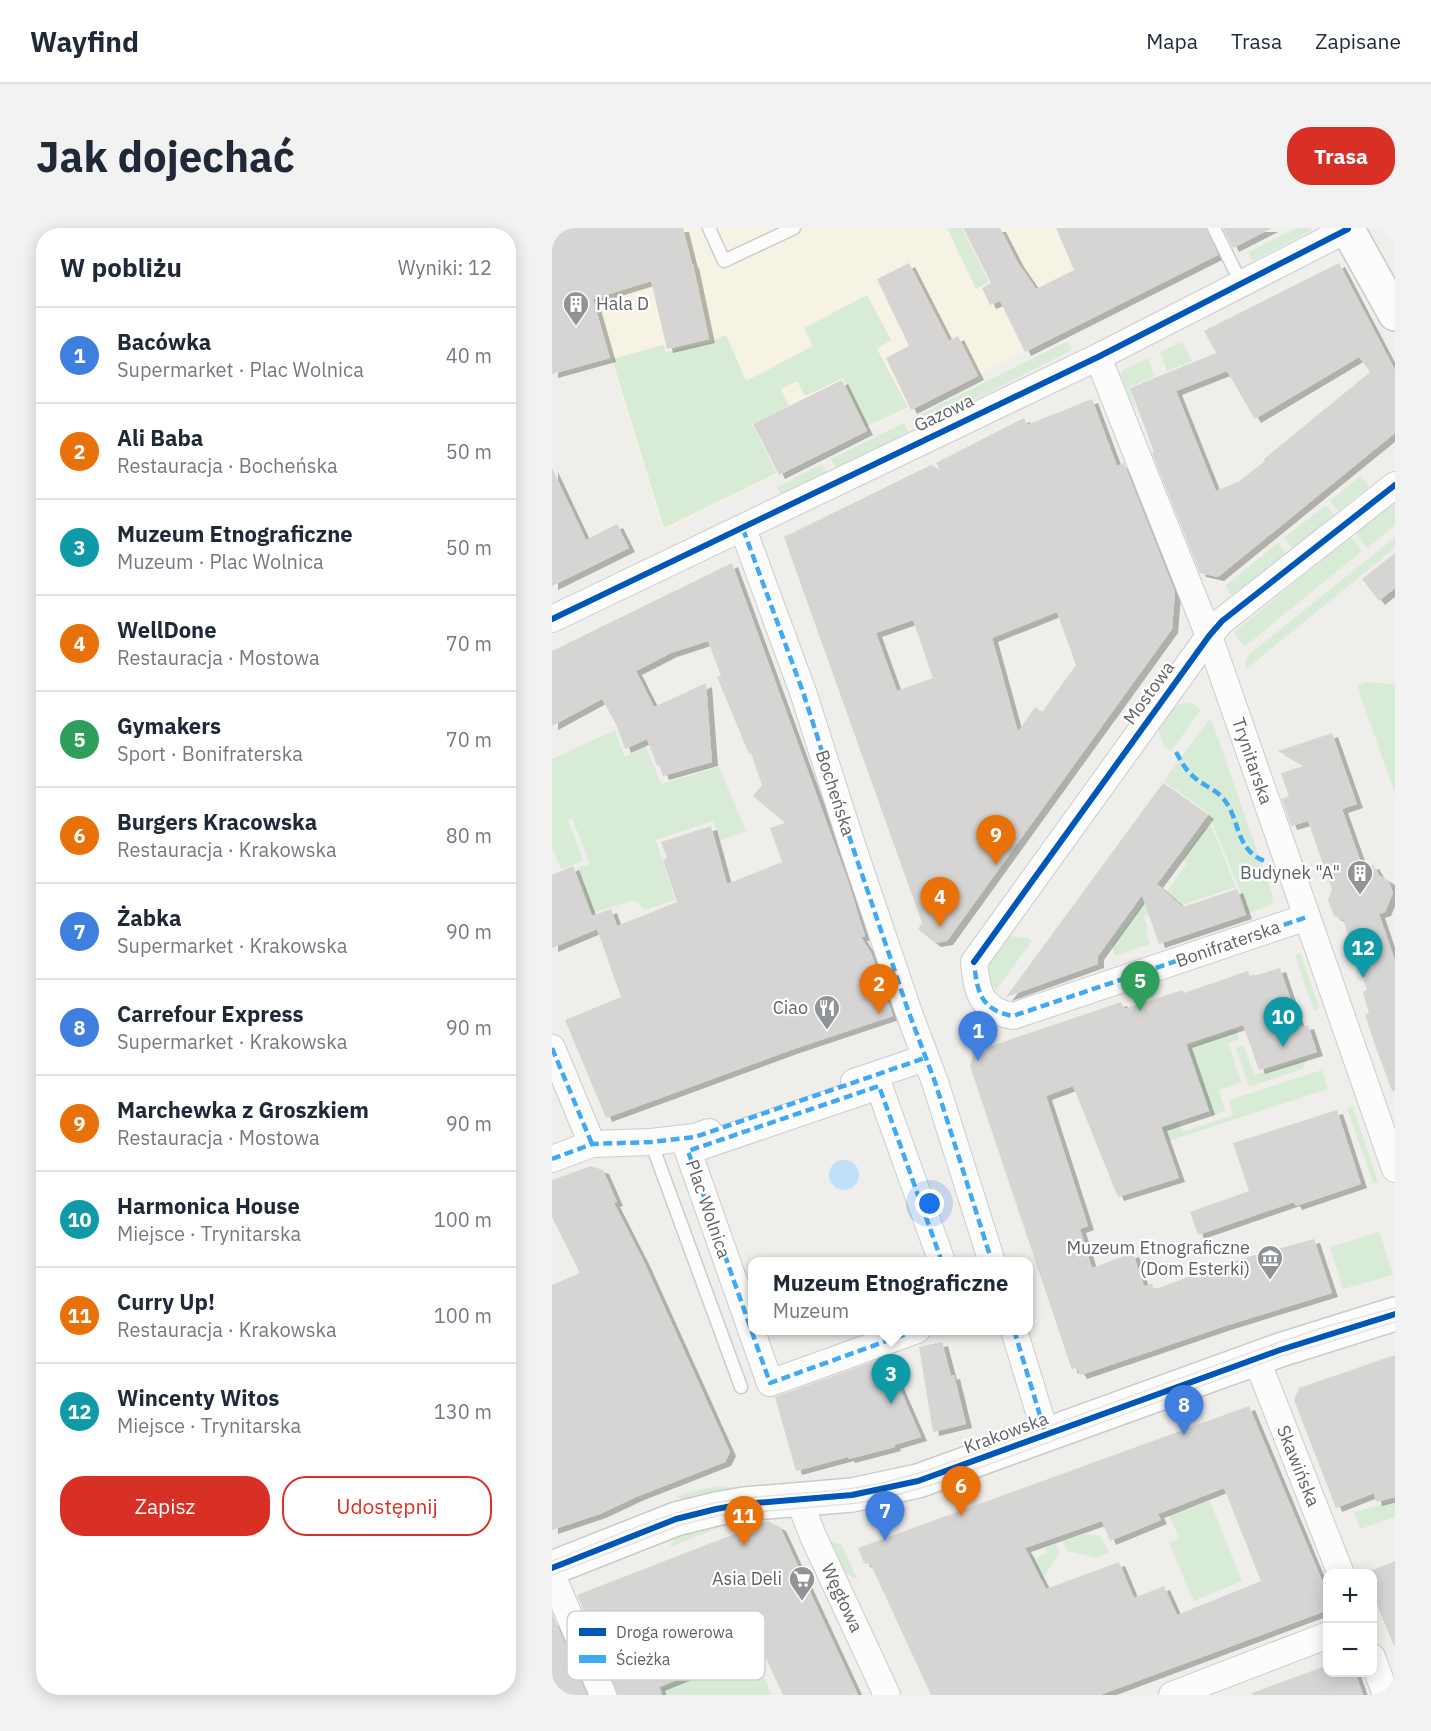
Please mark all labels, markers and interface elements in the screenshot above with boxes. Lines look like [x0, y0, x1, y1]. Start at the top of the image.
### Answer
text: Wayfind [30, 23, 139, 60]
text: Mapa [1146, 27, 1198, 55]
text: Trasa [1231, 27, 1282, 55]
text: Zapisane [1315, 27, 1401, 55]
button: Trasa [1287, 127, 1395, 185]
text: Jak dojechać [36, 129, 295, 184]
text: W pobliżu [60, 250, 182, 284]
text: Wyniki: 12 [398, 254, 492, 281]
building icon: Hala D [561, 289, 591, 327]
place label: Hala D [596, 292, 649, 315]
text: Bacówka [117, 327, 211, 356]
text: 1 [74, 342, 86, 369]
text: 40 m [446, 342, 492, 369]
text: Supermarket · Plac Wolnica [117, 356, 364, 383]
street label: Gazowa [910, 388, 978, 437]
text: Ali Baba [117, 423, 203, 452]
text: 2 [74, 438, 86, 465]
text: 50 m [446, 438, 492, 465]
text: Restauracja · Bocheńska [117, 452, 338, 479]
text: Muzeum Etnograficzne [117, 519, 353, 548]
text: 3 [74, 534, 86, 561]
text: 50 m [446, 534, 492, 561]
text: Muzeum · Plac Wolnica [117, 548, 324, 575]
text: WellDone [117, 615, 217, 644]
text: 4 [74, 630, 86, 657]
text: 70 m [446, 630, 492, 657]
text: Restauracja · Mostowa [117, 644, 320, 671]
street label: Mostowa [1118, 656, 1180, 729]
text: Gymakers [117, 711, 221, 740]
street label: Trynitarska [1227, 714, 1278, 808]
text: 5 [74, 726, 86, 753]
text: 70 m [446, 726, 492, 753]
text: Sport · Bonifraterska [117, 740, 303, 767]
street label: Bocheńska [811, 747, 860, 839]
text: Burgers Kracowska [117, 807, 317, 836]
pin: 9 [976, 816, 1016, 865]
text: 6 [74, 822, 86, 849]
text: 80 m [446, 822, 492, 849]
text: Restauracja · Krakowska [117, 836, 337, 863]
building icon: Budynek "A" [1345, 858, 1375, 896]
place label: Budynek "A" [1240, 861, 1340, 884]
pin: 4 [920, 878, 960, 927]
text: Żabka [117, 903, 181, 932]
street label: Bonifraterska [1173, 915, 1283, 972]
text: 7 [74, 918, 86, 945]
text: 90 m [446, 918, 492, 945]
pin: 12 [1344, 928, 1382, 978]
text: Supermarket · Krakowska [117, 932, 347, 959]
pin: 5 [1120, 962, 1160, 1011]
pin: 2 [860, 964, 898, 1014]
restaurant icon: Ciao [812, 993, 842, 1031]
place label: Ciao [773, 996, 808, 1019]
pin: 10 [1264, 998, 1302, 1047]
text: Carrefour Express [117, 999, 304, 1028]
pin: 1 [958, 1012, 998, 1061]
text: 8 [74, 1014, 86, 1041]
text: 90 m [446, 1014, 492, 1041]
text: Supermarket · Krakowska [117, 1028, 347, 1055]
text: Marchewka z Groszkiem [117, 1095, 369, 1124]
text: 9 [74, 1110, 86, 1137]
text: 90 m [446, 1110, 492, 1137]
text: Restauracja · Mostowa [117, 1124, 320, 1151]
street label: Plac Wolnica [681, 1156, 736, 1262]
your location [915, 1189, 944, 1218]
text: Harmonica House [117, 1191, 300, 1220]
text: 10 [68, 1206, 92, 1233]
text: 100 m [434, 1206, 492, 1233]
text: Miejsce · Trynitarska [117, 1220, 301, 1247]
place label: Muzeum Etnograficzne (Dom Esterki) [1066, 1236, 1250, 1280]
museum icon: Muzeum Etnograficzne (Dom Esterki) [1255, 1243, 1285, 1281]
popup [748, 1257, 1033, 1335]
text: Muzeum Etnograficzne [773, 1268, 1008, 1297]
text: Curry Up! [117, 1287, 215, 1316]
text: Muzeum [773, 1297, 849, 1324]
text: 11 [68, 1302, 92, 1329]
text: 100 m [434, 1302, 492, 1329]
text: Restauracja · Krakowska [117, 1316, 337, 1343]
pin: 3 [872, 1354, 910, 1404]
text: Wincenty Witos [117, 1383, 279, 1412]
pin: 8 [1164, 1386, 1204, 1435]
text: 12 [68, 1398, 92, 1425]
text: 130 m [434, 1398, 492, 1425]
street label: Krakowska [960, 1407, 1052, 1458]
text: Miejsce · Trynitarska [117, 1412, 301, 1439]
street label: Skawińska [1272, 1422, 1325, 1510]
pin: 6 [942, 1466, 980, 1516]
button: Zapisz [60, 1476, 270, 1536]
button: Udostępnij [282, 1476, 492, 1536]
pin: 7 [866, 1492, 904, 1541]
pin: 11 [724, 1496, 764, 1546]
street label: Węgłowa [817, 1560, 869, 1636]
supermarket icon: Asia Deli [787, 1564, 817, 1602]
place label: Asia Deli [712, 1567, 782, 1590]
map controls [1323, 1569, 1377, 1677]
button: + [1323, 1569, 1377, 1623]
legend [567, 1611, 765, 1680]
text: Droga rowerowa [616, 1622, 734, 1642]
button: − [1323, 1623, 1377, 1677]
text: Ścieżka [616, 1648, 671, 1669]

